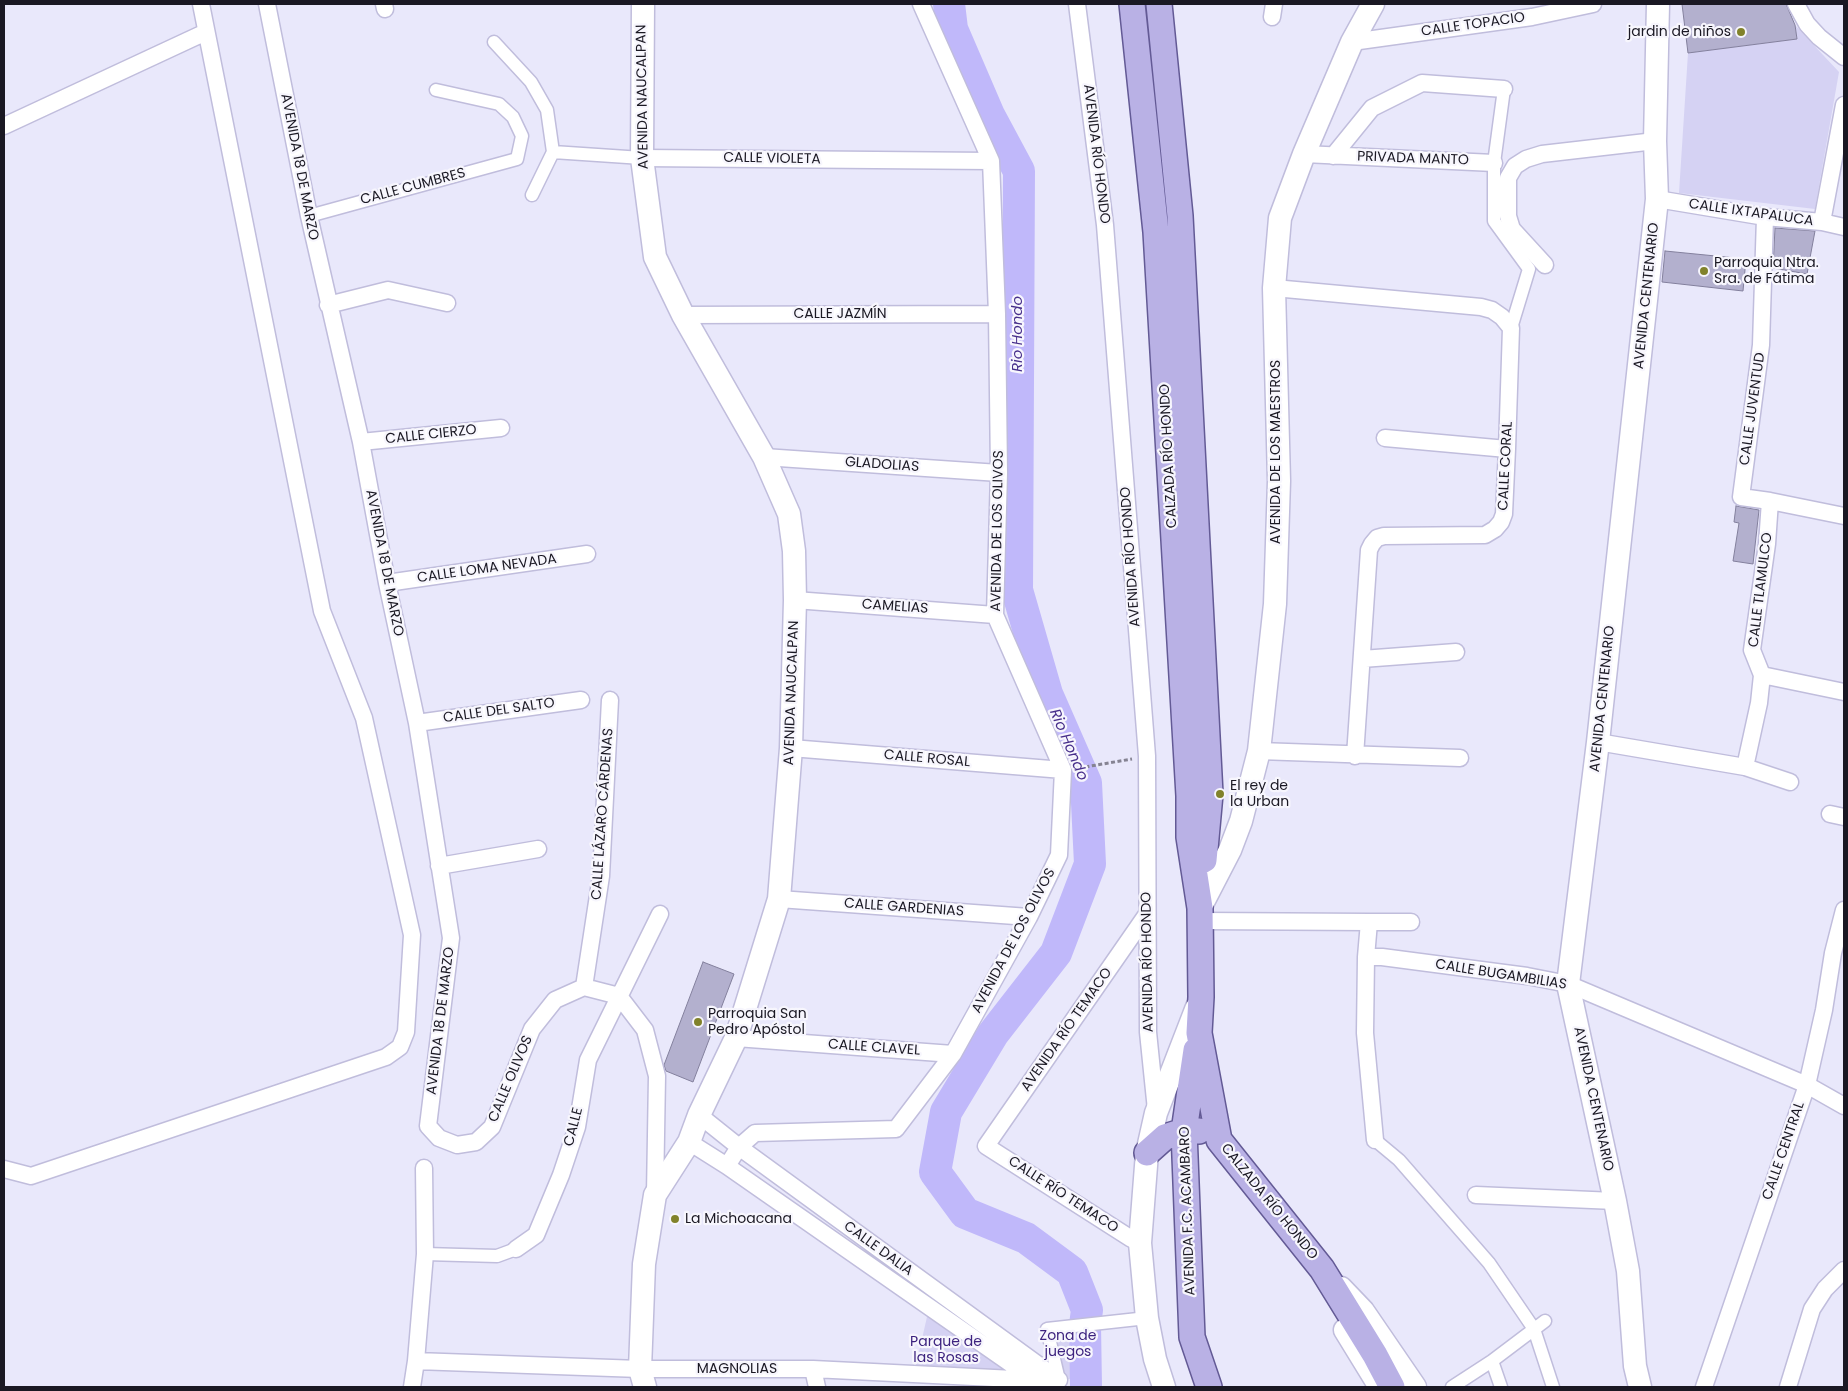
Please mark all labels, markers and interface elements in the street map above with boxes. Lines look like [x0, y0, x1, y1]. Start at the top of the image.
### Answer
street label: CALLE TOPACIO [1420, 9, 1526, 41]
street label: AVENIDA NAUCALPAN [633, 24, 653, 170]
place label: jardin de niños [1628, 24, 1731, 40]
marker: jardin de niños [1735, 26, 1747, 38]
street label: AVENIDA RÍO HONDO [1079, 83, 1113, 225]
street label: AVENIDA 18 DE MARZO [277, 92, 321, 242]
street label: PRIVADA MANTO [1357, 149, 1469, 169]
street label: CALLE VIOLETA [723, 150, 821, 168]
street label: CALLE CUMBRES [359, 165, 467, 209]
street label: CALLE IXTAPALUCA [1688, 196, 1814, 230]
street label: AVENIDA CENTENARIO [1631, 222, 1663, 370]
place label: Parroquia Ntra. Sra. de Fátima [1714, 255, 1819, 288]
marker: Parroquia Ntra. Sra. de Fátima [1698, 265, 1710, 277]
water label: Rio Hondo [1009, 296, 1027, 372]
street label: CALLE JAZMÍN [793, 306, 887, 322]
street label: CALLE JUVENTUD [1737, 352, 1769, 466]
street label: AVENIDA DE LOS MAESTROS [1268, 360, 1284, 544]
street label: CALZADA RÍO HONDO [1157, 383, 1181, 529]
street label: CALLE CORAL [1495, 421, 1517, 511]
street label: CALLE CIERZO [384, 422, 478, 448]
street label: AVENIDA DE LOS OLIVOS [988, 450, 1008, 612]
street label: GLADOLIAS [844, 454, 920, 476]
street label: AVENIDA RÍO HONDO [1118, 486, 1144, 628]
street label: AVENIDA 18 DE MARZO [362, 488, 406, 638]
street label: CALLE TLAMULCO [1746, 532, 1776, 648]
street label: CALLE LOMA NEVADA [416, 551, 558, 587]
street label: CAMELIAS [861, 596, 929, 618]
street label: AVENIDA NAUCALPAN [781, 620, 803, 766]
street label: AVENIDA CENTENARIO [1587, 625, 1619, 773]
street label: CALLE DEL SALTO [442, 695, 556, 727]
water label: Rio Hondo [1045, 706, 1091, 784]
street label: CALLE LÁZARO CÁRDENAS [589, 727, 617, 901]
street label: CALLE ROSAL [883, 747, 971, 771]
place label: El rey de la Urban [1230, 778, 1289, 810]
marker: El rey de la Urban [1214, 788, 1226, 800]
street label: AVENIDA DE LOS OLIVOS [969, 866, 1059, 1016]
street label: AVENIDA RÍO HONDO [1138, 892, 1158, 1032]
street label: CALLE GARDENIAS [844, 895, 964, 921]
street label: AVENIDA 18 DE MARZO [424, 946, 458, 1096]
street label: CALLE BUGAMBILIAS [1434, 956, 1568, 994]
street label: AVENIDA RÍO TEMACO [1018, 965, 1116, 1095]
place label: Parroquia San Pedro Apóstol [708, 1006, 807, 1038]
marker: Parroquia San Pedro Apóstol [692, 1016, 704, 1028]
street label: AVENIDA CENTENARIO [1569, 1025, 1617, 1173]
street label: CALLE OLIVOS [485, 1033, 537, 1125]
street label: CALLE CLAVEL [827, 1036, 921, 1060]
street label: CALLE CENTRAL [1759, 1100, 1809, 1202]
street label: CALLE [561, 1106, 587, 1148]
street label: AVENIDA F.C. ACAMBARO [1177, 1126, 1199, 1296]
street label: CALZADA RÍO HONDO [1217, 1141, 1321, 1263]
street label: CALLE RÍO TEMACO [1005, 1153, 1121, 1237]
place label: La Michoacana [685, 1211, 792, 1227]
marker: La Michoacana [669, 1213, 681, 1225]
street label: CALLE DALIA [840, 1218, 916, 1280]
park label: Zona de juegos [1040, 1328, 1096, 1360]
park label: Parque de las Rosas [910, 1334, 982, 1366]
street label: MAGNOLIAS [697, 1361, 777, 1377]

